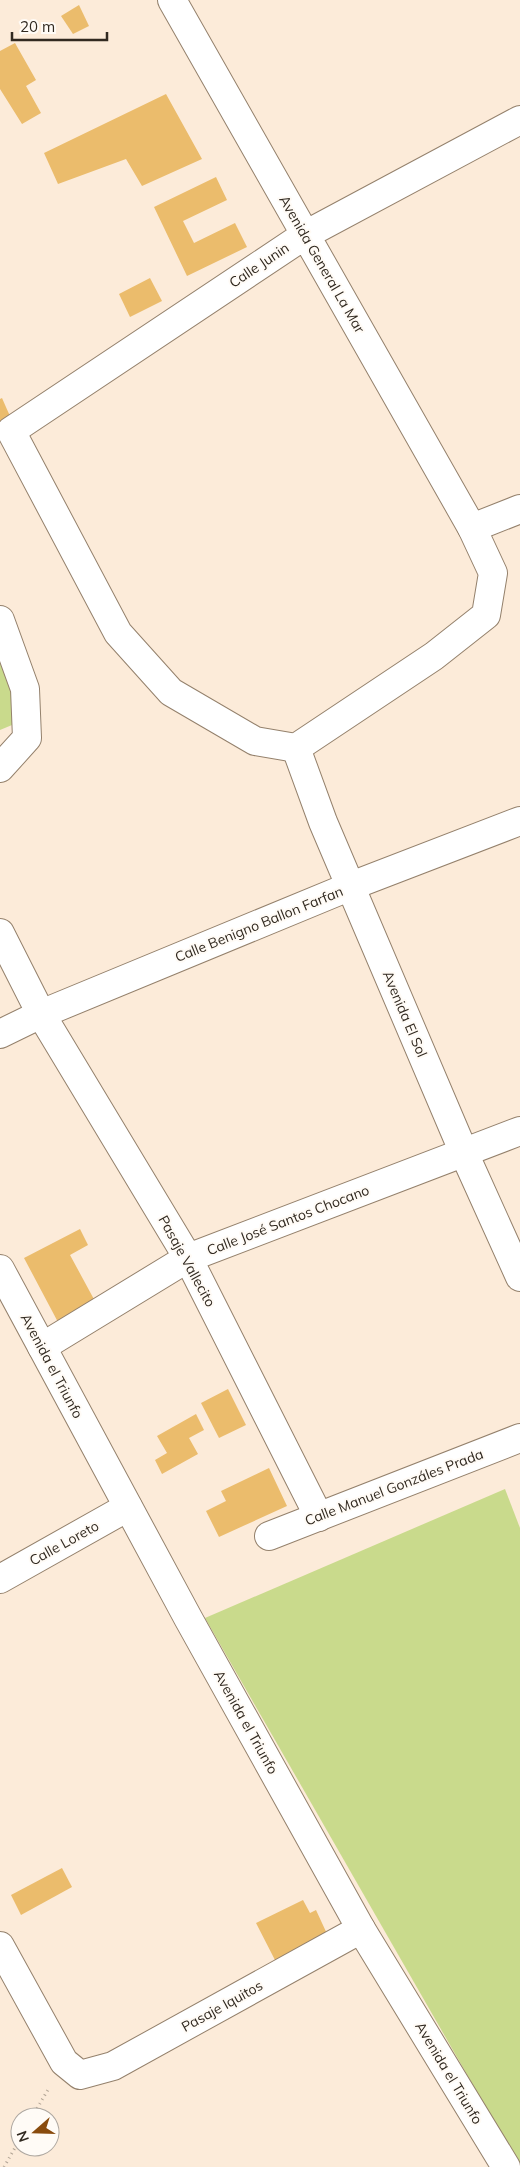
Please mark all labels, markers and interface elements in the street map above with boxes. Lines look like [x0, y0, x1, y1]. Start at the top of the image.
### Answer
scale bar [12, 10, 108, 42]
text: 20 m [20, 17, 55, 36]
street label: Avenida General La Mar [275, 192, 369, 337]
street label: Calle Junin [226, 238, 292, 292]
street label: Calle Benigno Ballon Farfan [172, 882, 346, 966]
street label: Avenida El Sol [379, 968, 431, 1060]
street label: Calle José Santos Chocano [204, 1181, 372, 1259]
street label: Pasaje Vallecito [154, 1212, 220, 1310]
street label: Avenida el Triunfo [17, 1311, 87, 1421]
street label: Calle Manuel Gonzáles Prada [302, 1445, 486, 1529]
street label: Calle Loreto [26, 1517, 102, 1569]
street label: Avenida el Triunfo [210, 1667, 282, 1777]
street label: Pasaje Iquitos [178, 1976, 266, 2036]
street label: Avenida el Triunfo [411, 2019, 487, 2127]
north arrow [10, 2107, 60, 2157]
text: N [13, 2128, 33, 2144]

